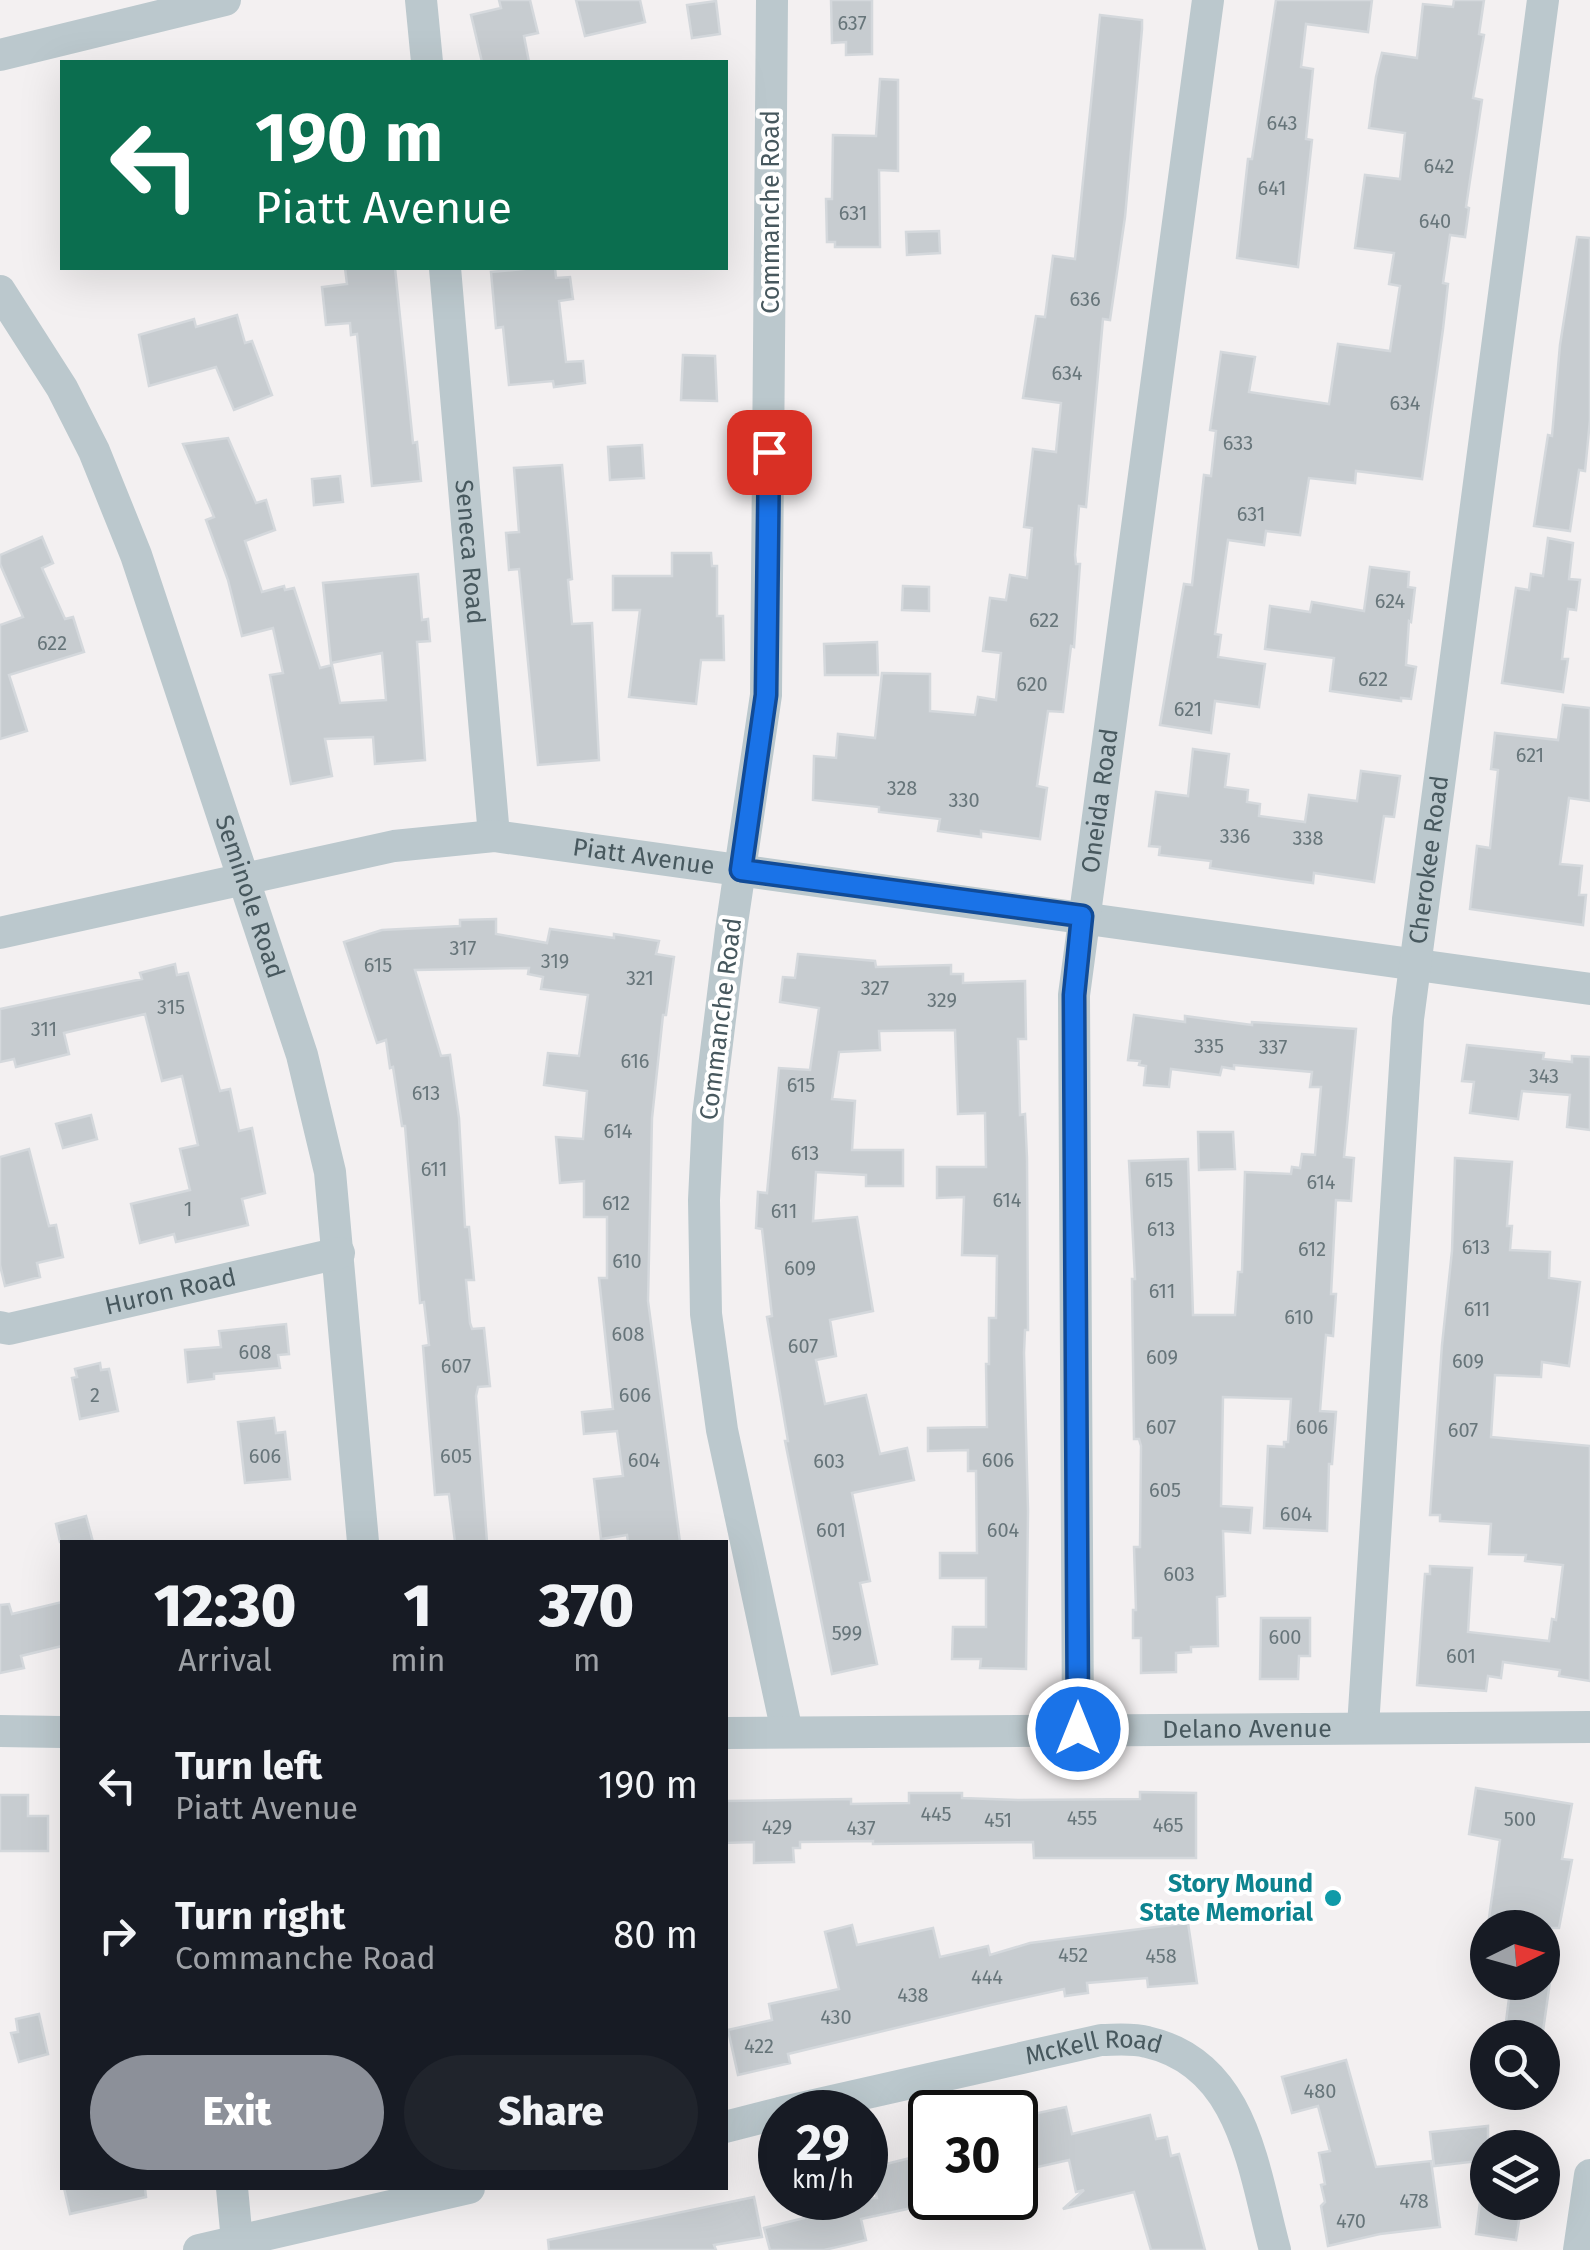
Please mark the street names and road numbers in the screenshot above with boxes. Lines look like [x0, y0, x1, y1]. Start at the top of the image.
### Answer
street label: Commanche Road [756, 110, 786, 314]
street label: Seneca Road [448, 478, 491, 626]
street label: Oneida Road [1076, 727, 1125, 875]
street label: Cherokee Road [1403, 774, 1455, 946]
street label: Seminole Road [208, 811, 291, 982]
street label: Piatt Avenue [571, 832, 716, 882]
street label: Commanche Road [694, 916, 748, 1122]
street label: Huron Road [102, 1262, 239, 1321]
street label: Delano Avenue [1162, 1714, 1332, 1745]
street label: McKell Road [1022, 2024, 1166, 2072]

